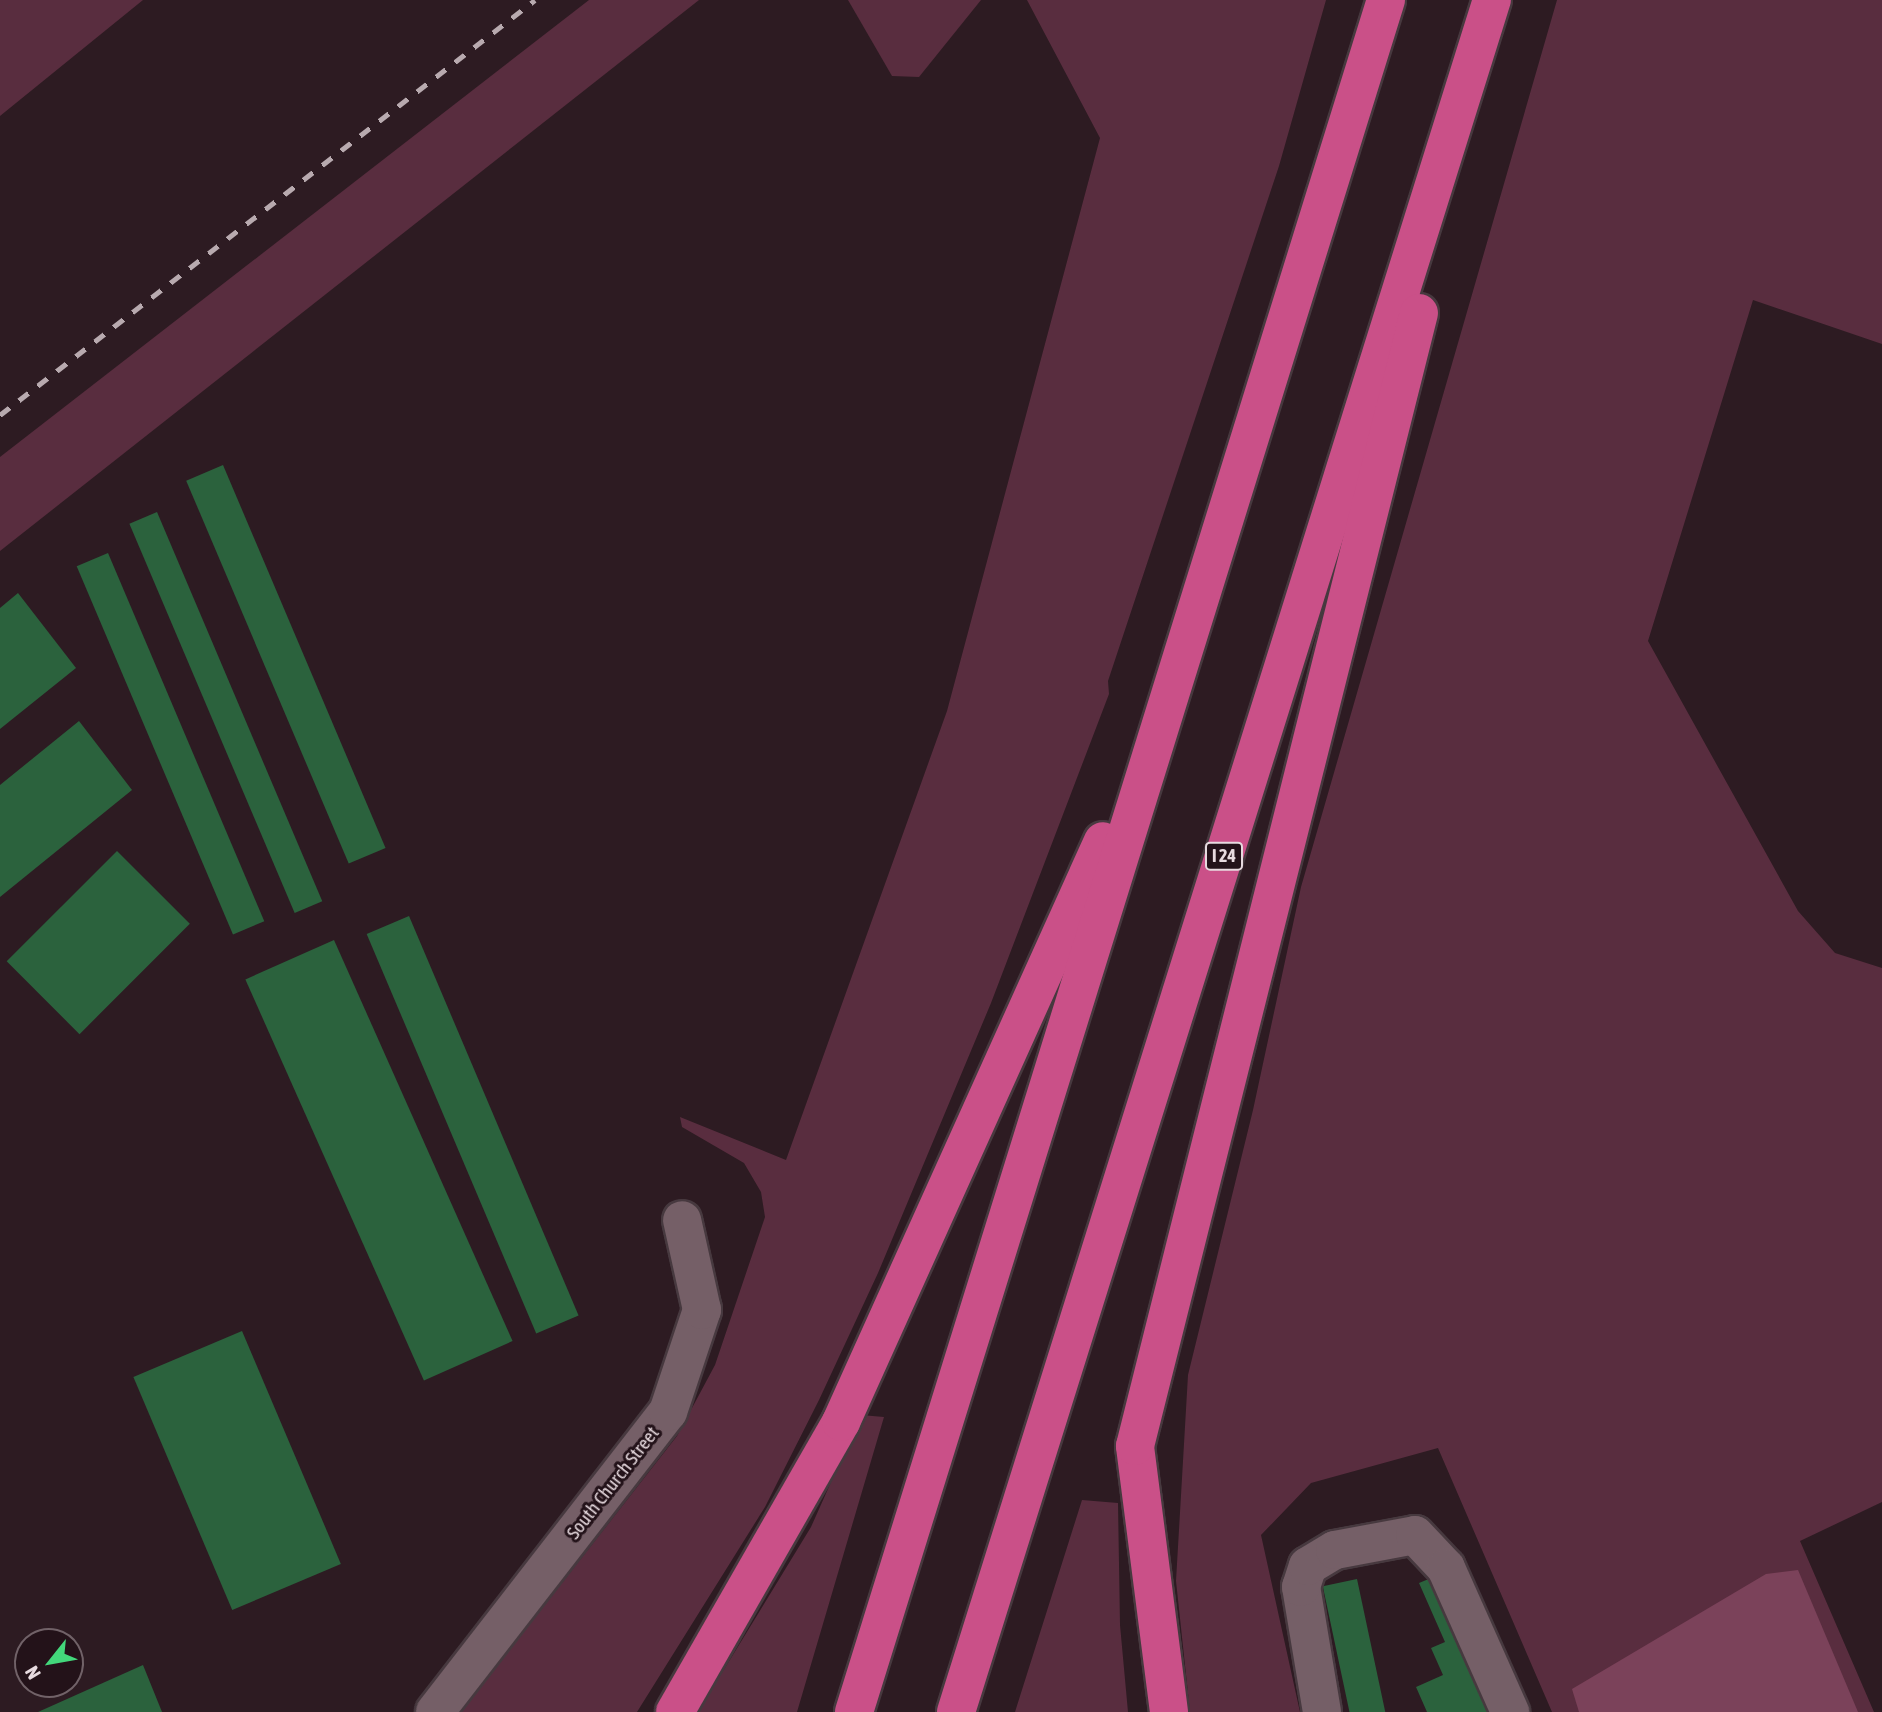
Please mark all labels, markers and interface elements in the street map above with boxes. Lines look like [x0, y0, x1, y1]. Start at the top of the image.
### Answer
road number: I 24 [1205, 842, 1243, 870]
street label: South Church Street [562, 1422, 664, 1544]
north arrow [14, 1628, 84, 1698]
text: N [20, 1662, 45, 1683]

